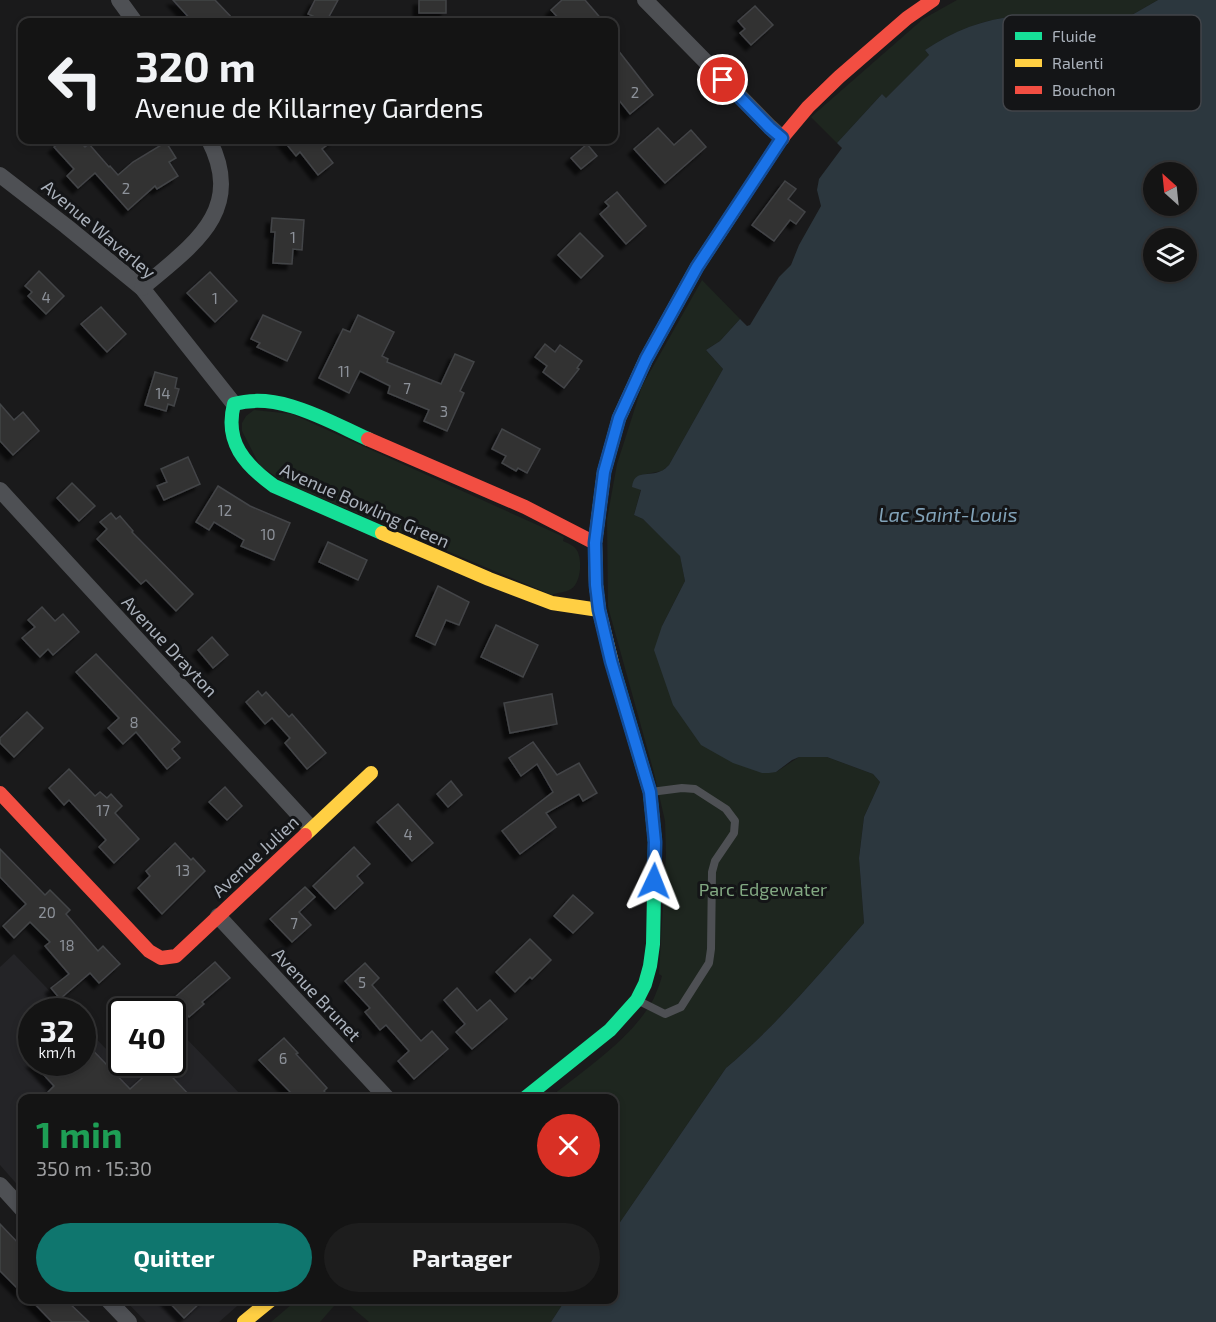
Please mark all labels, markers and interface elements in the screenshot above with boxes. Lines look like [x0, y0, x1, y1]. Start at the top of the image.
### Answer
legend [1003, 15, 1201, 111]
text: Fluide [1052, 26, 1096, 45]
text: 320 m [135, 40, 256, 90]
icon: left [36, 42, 114, 120]
text: Ralenti [1052, 53, 1103, 72]
pin [697, 54, 748, 105]
icon: arrive [706, 63, 739, 96]
text: Bouchon [1052, 80, 1116, 99]
house number: 2 [631, 83, 639, 101]
text: Avenue de Killarney Gardens [135, 91, 483, 123]
north arrow [1143, 162, 1197, 216]
map controls [1143, 162, 1197, 282]
street label: Avenue Waverley [38, 175, 161, 283]
house number: 2 [122, 179, 130, 197]
house number: 1 [290, 228, 296, 246]
button: layers [1143, 228, 1197, 282]
house number: 4 [41, 288, 51, 306]
house number: 1 [212, 289, 218, 307]
house number: 11 [338, 362, 350, 380]
house number: 7 [403, 379, 411, 397]
house number: 14 [155, 384, 171, 402]
house number: 3 [440, 402, 448, 420]
street label: Avenue Bowling Green [277, 458, 453, 552]
house number: 12 [218, 501, 232, 519]
water label: Lac Saint-Louis [878, 502, 1018, 526]
house number: 10 [260, 525, 276, 543]
street label: Avenue Drayton [117, 591, 223, 701]
house number: 8 [129, 713, 139, 731]
house number: 17 [96, 801, 110, 819]
street label: Avenue Julien [207, 810, 303, 902]
house number: 4 [403, 825, 413, 843]
position arrow [622, 849, 686, 913]
house number: 13 [176, 861, 190, 879]
park label: Parc Edgewater [699, 878, 827, 900]
house number: 20 [38, 903, 56, 921]
house number: 7 [290, 914, 298, 932]
house number: 18 [59, 936, 75, 954]
street label: Avenue Brunet [268, 943, 366, 1045]
house number: 5 [358, 973, 366, 991]
speed limit sign: 40 [108, 998, 186, 1076]
text: 32 [40, 1012, 74, 1048]
text: km/h [38, 1043, 76, 1061]
house number: 6 [279, 1049, 287, 1067]
text: 1 min [36, 1112, 123, 1155]
button: close [537, 1114, 600, 1177]
text: 350 m · 15:30 [36, 1156, 152, 1180]
button: Quitter [36, 1223, 312, 1292]
button: Partager [324, 1223, 600, 1292]

